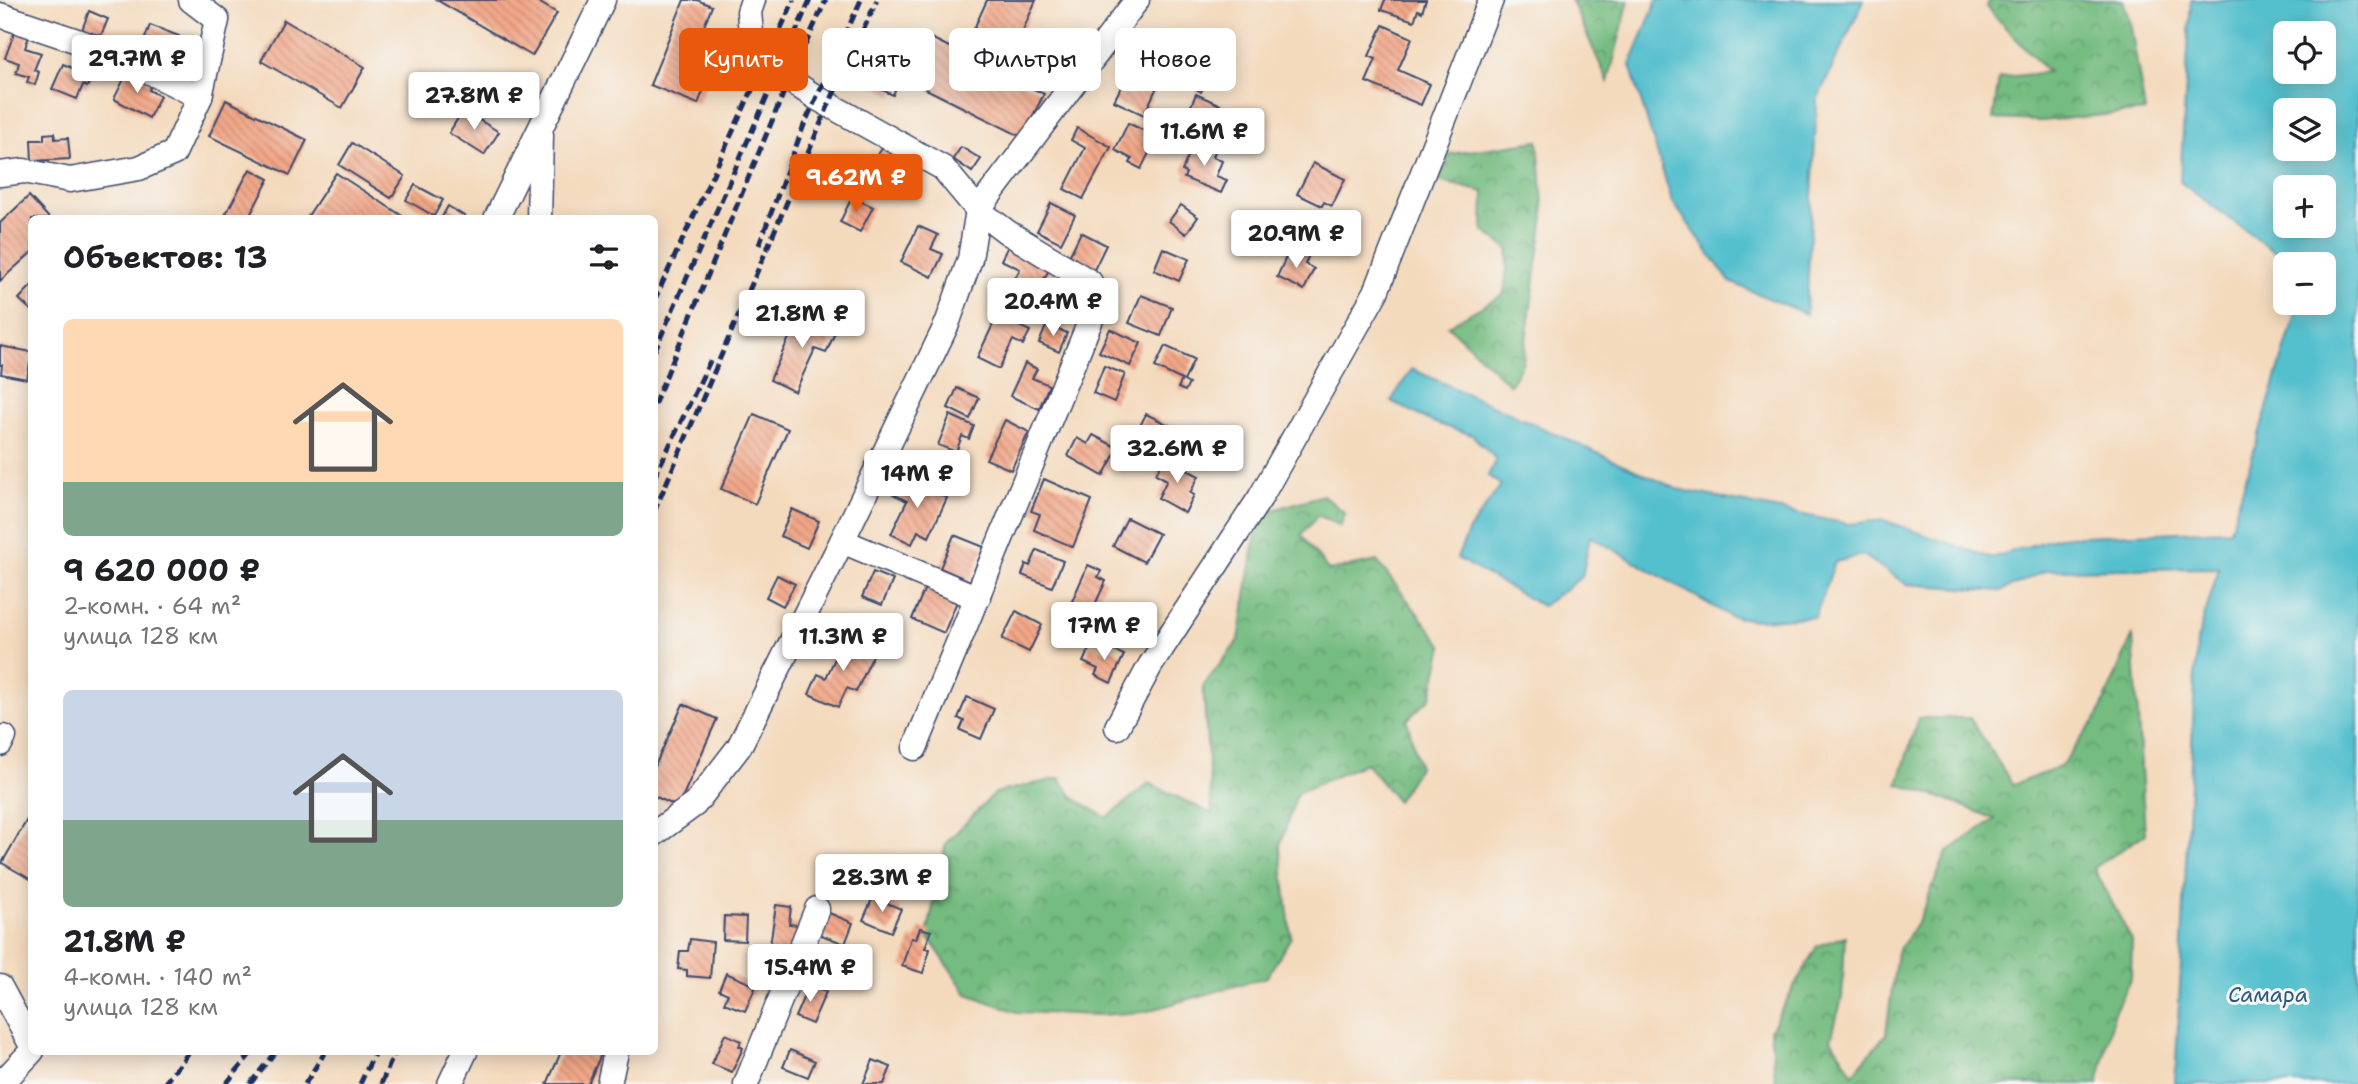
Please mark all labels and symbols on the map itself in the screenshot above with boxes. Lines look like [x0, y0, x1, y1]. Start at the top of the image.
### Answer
pin: 29.7M ₽ [72, 36, 202, 95]
pin: 27.8M ₽ [409, 72, 539, 132]
pin: 11.6M ₽ [1139, 108, 1269, 168]
pin: 9.62M ₽ [791, 154, 921, 214]
pin: 20.9M ₽ [1231, 210, 1361, 270]
pin: 20.4M ₽ [988, 278, 1118, 338]
pin: 21.8M ₽ [737, 290, 867, 350]
pin: 32.6M ₽ [1112, 426, 1242, 485]
pin: 14M ₽ [868, 450, 966, 510]
pin: 17M ₽ [1055, 602, 1153, 662]
pin: 11.3M ₽ [778, 614, 908, 673]
pin: 28.3M ₽ [817, 855, 947, 914]
pin: 15.4M ₽ [745, 944, 875, 1004]
water label: Самара [2228, 981, 2308, 1009]

